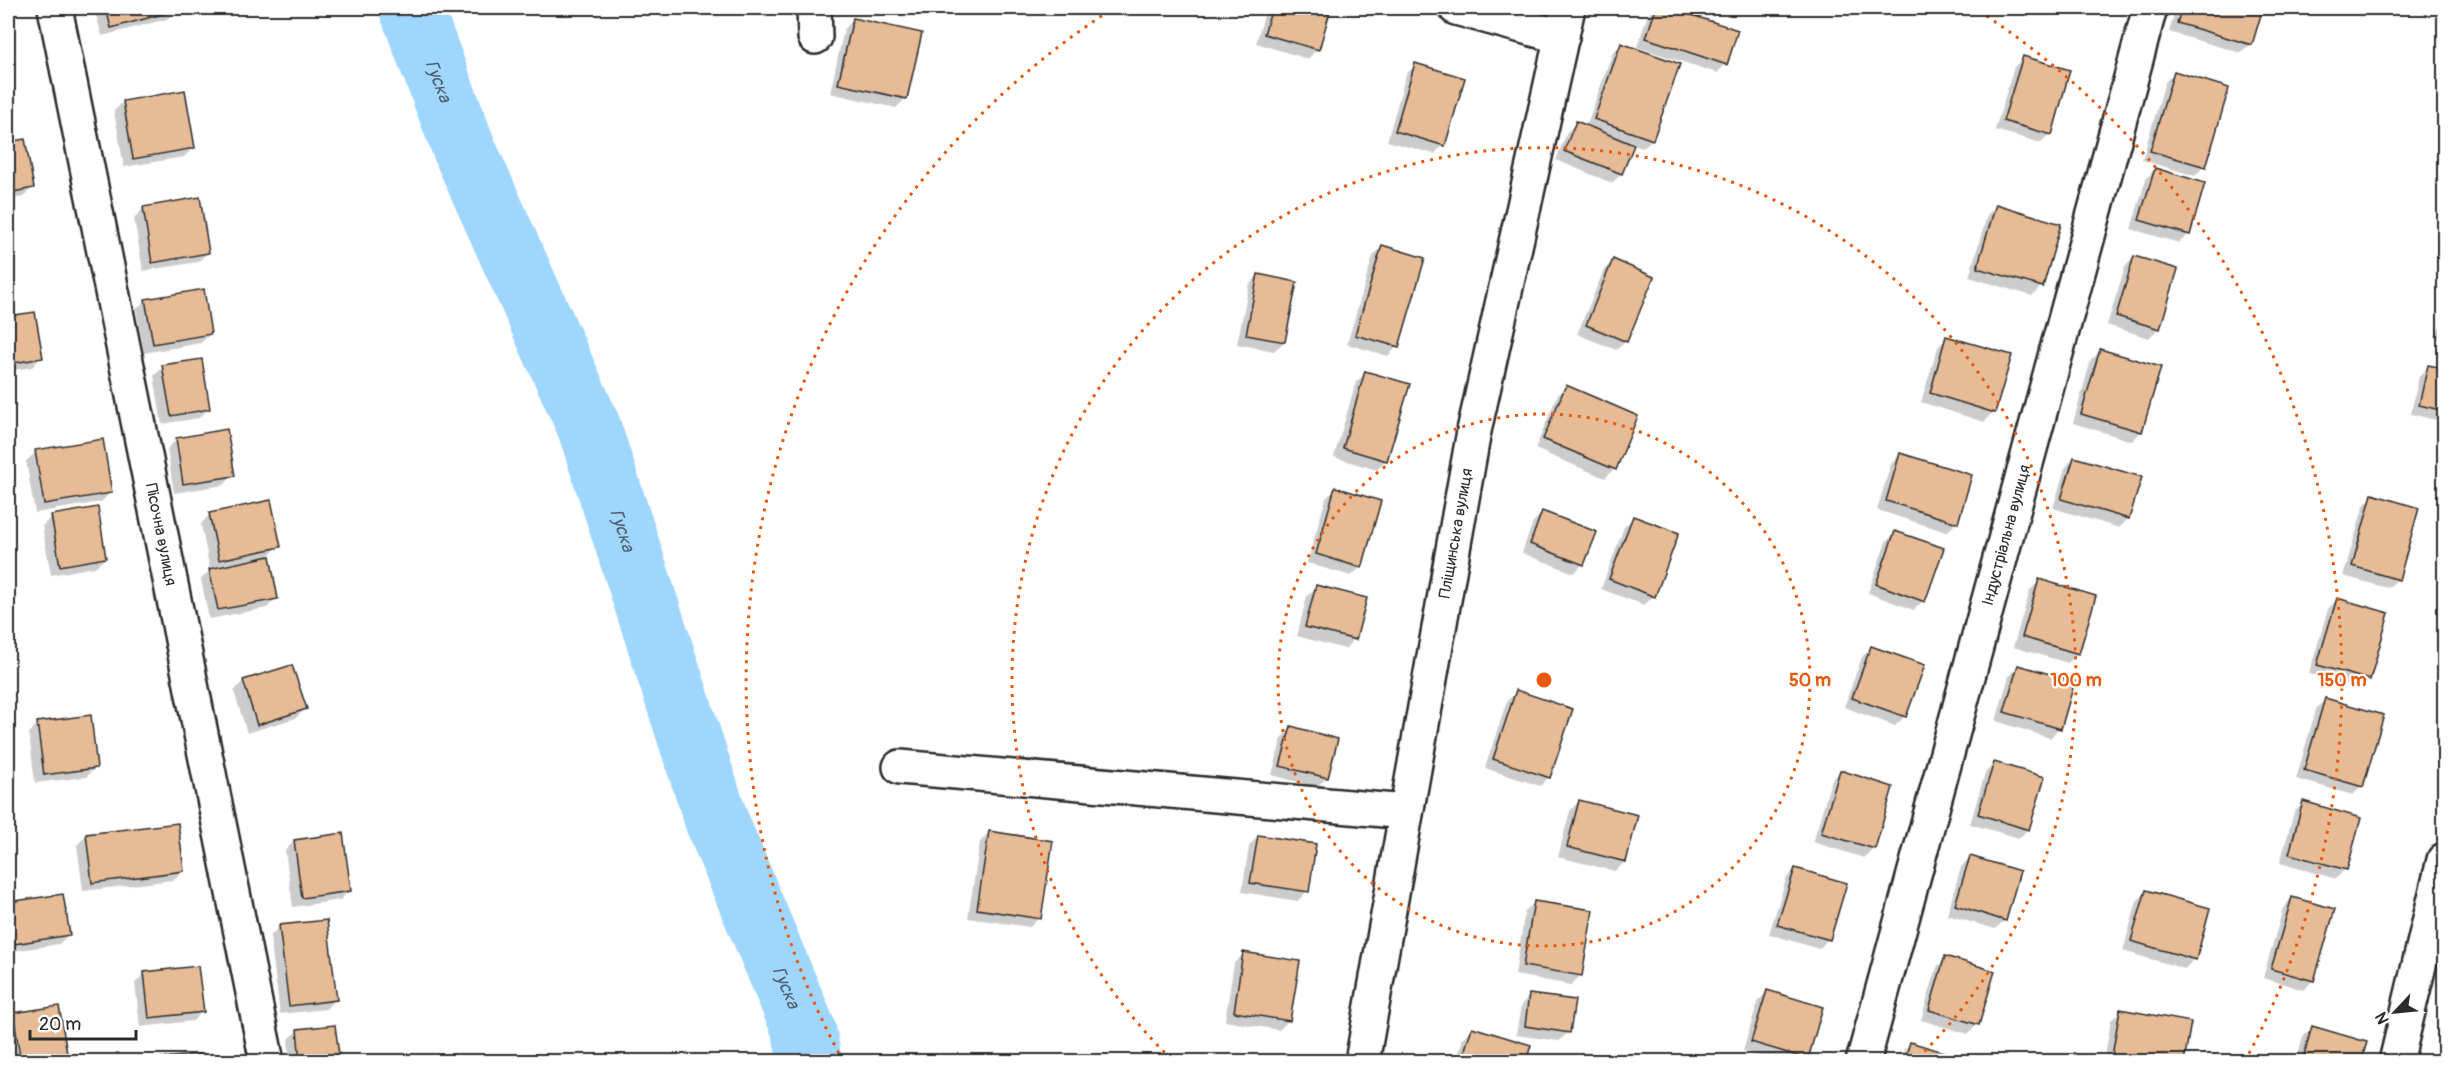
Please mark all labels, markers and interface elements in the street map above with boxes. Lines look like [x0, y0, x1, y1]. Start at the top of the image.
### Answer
water label: Гуска [420, 57, 458, 107]
street label: Індустріальна вулиця [1978, 462, 2035, 608]
street label: Пліщинська вулиця [1435, 467, 1477, 600]
street label: Пісочна вулиця [141, 481, 181, 587]
water label: Гуска [605, 506, 641, 556]
text: 50 m [1789, 669, 1831, 692]
text: 100 m [2050, 669, 2102, 692]
text: 150 m [2318, 669, 2367, 692]
centre of rings [1534, 670, 1554, 690]
water label: Гуска [767, 963, 806, 1013]
north arrow [2365, 982, 2425, 1042]
scale bar [30, 1003, 136, 1041]
text: N [2371, 1009, 2394, 1027]
text: 20 m [39, 1013, 81, 1036]

